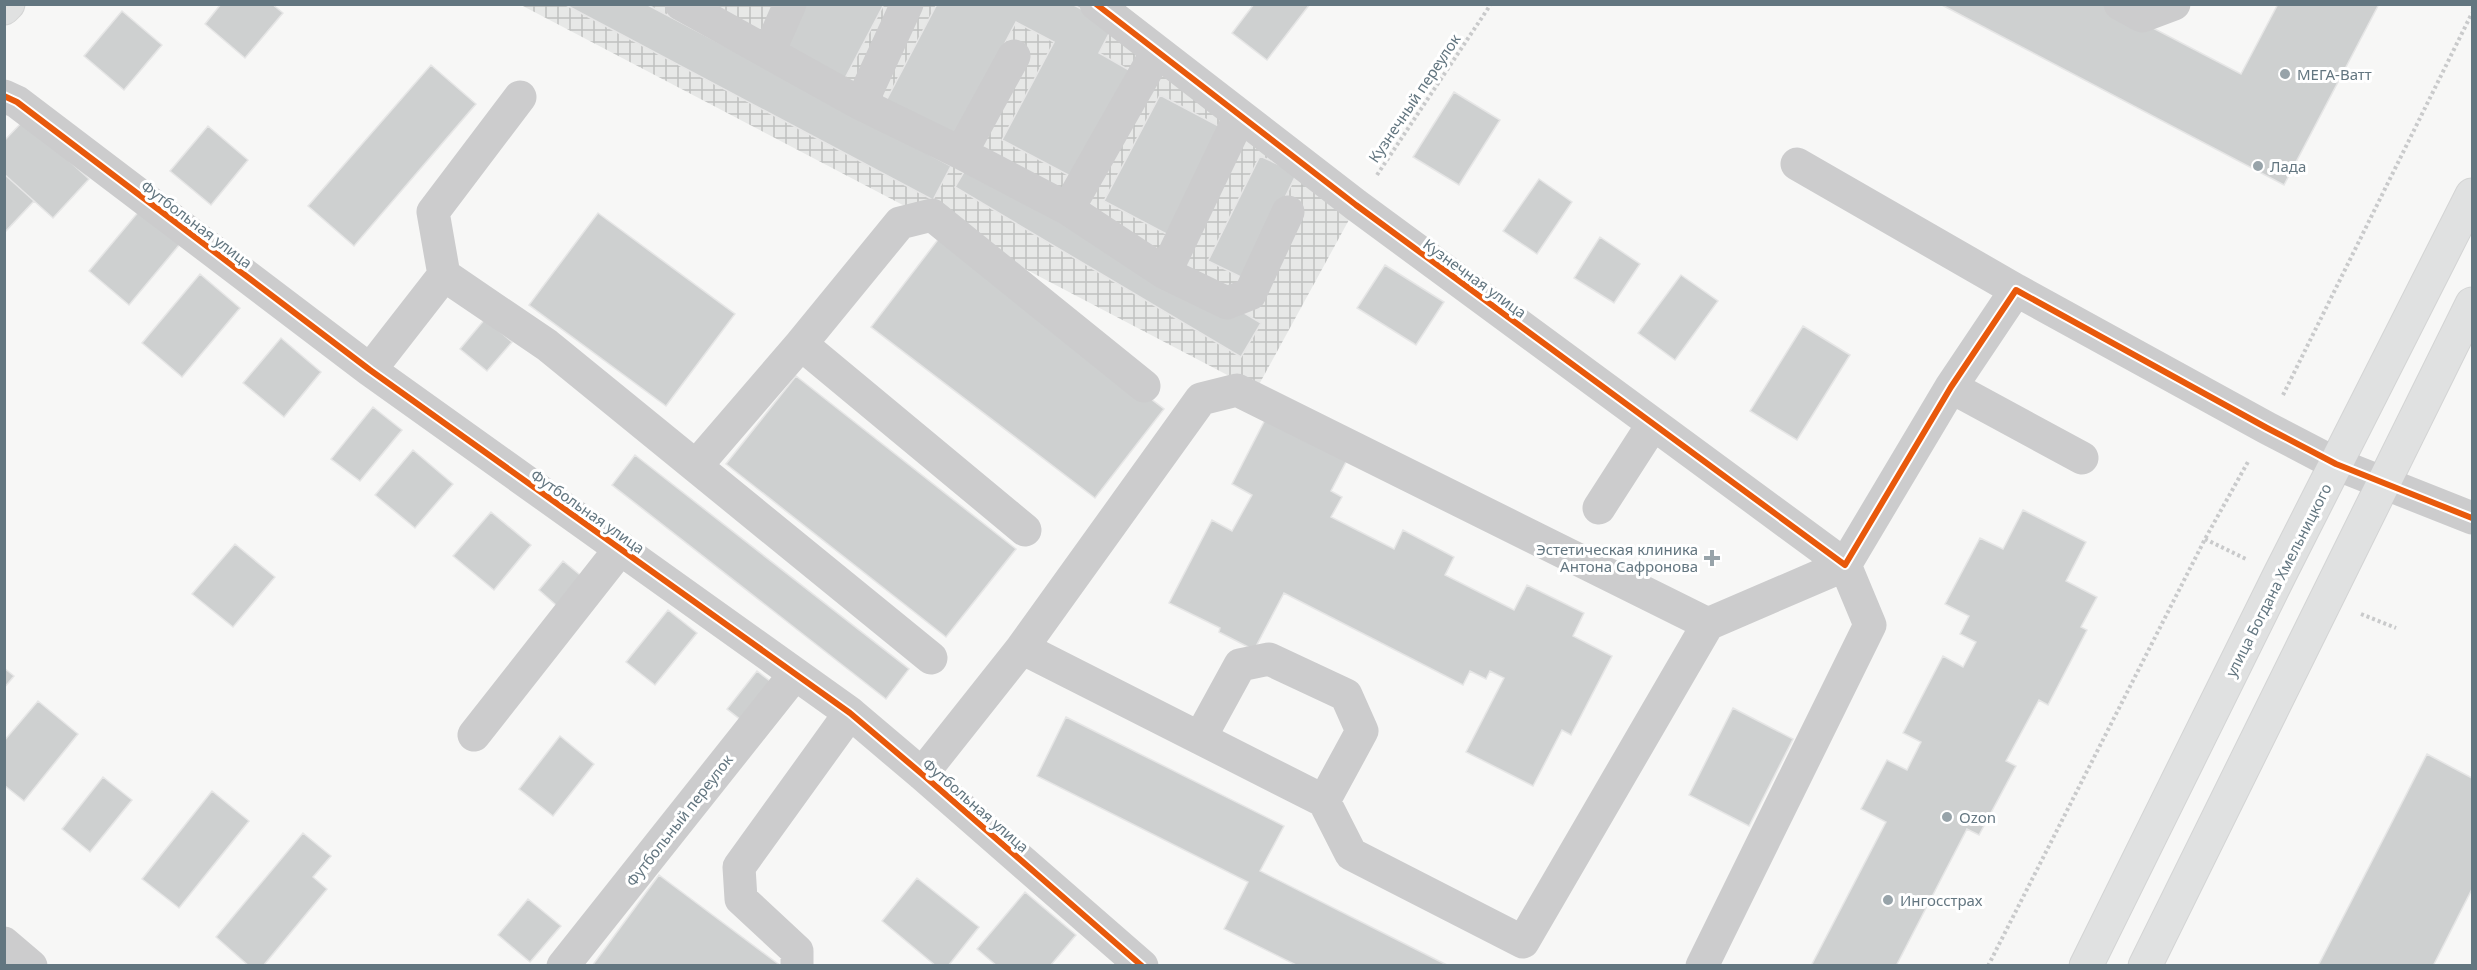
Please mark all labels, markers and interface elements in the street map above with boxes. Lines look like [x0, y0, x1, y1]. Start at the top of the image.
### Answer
street label: Кузнечный переулок [1363, 30, 1465, 166]
place label: МЕГА-Ватт [2297, 64, 2372, 84]
marker: МЕГА-Ватт [2278, 67, 2292, 81]
place label: Лада [2270, 156, 2306, 176]
marker: Лада [2251, 159, 2265, 173]
street label: Футбольная улица [137, 176, 257, 272]
street label: Кузнечная улица [1419, 234, 1531, 322]
street label: Футбольная улица [527, 464, 649, 558]
street label: улица Богдана Хмельницкого [2220, 480, 2336, 680]
place label: Эстетическая клиника Антона Сафронова [1536, 539, 1698, 576]
marker: Эстетическая клиника Антона Сафронова [1703, 549, 1721, 567]
street label: Футбольный переулок [621, 750, 737, 890]
street label: Футбольная улица [919, 753, 1033, 857]
place label: Ozon [1959, 807, 1996, 827]
marker: Ozon [1940, 810, 1954, 824]
place label: Ингосстрах [1900, 890, 1983, 910]
marker: Ингосстрах [1881, 893, 1895, 907]

